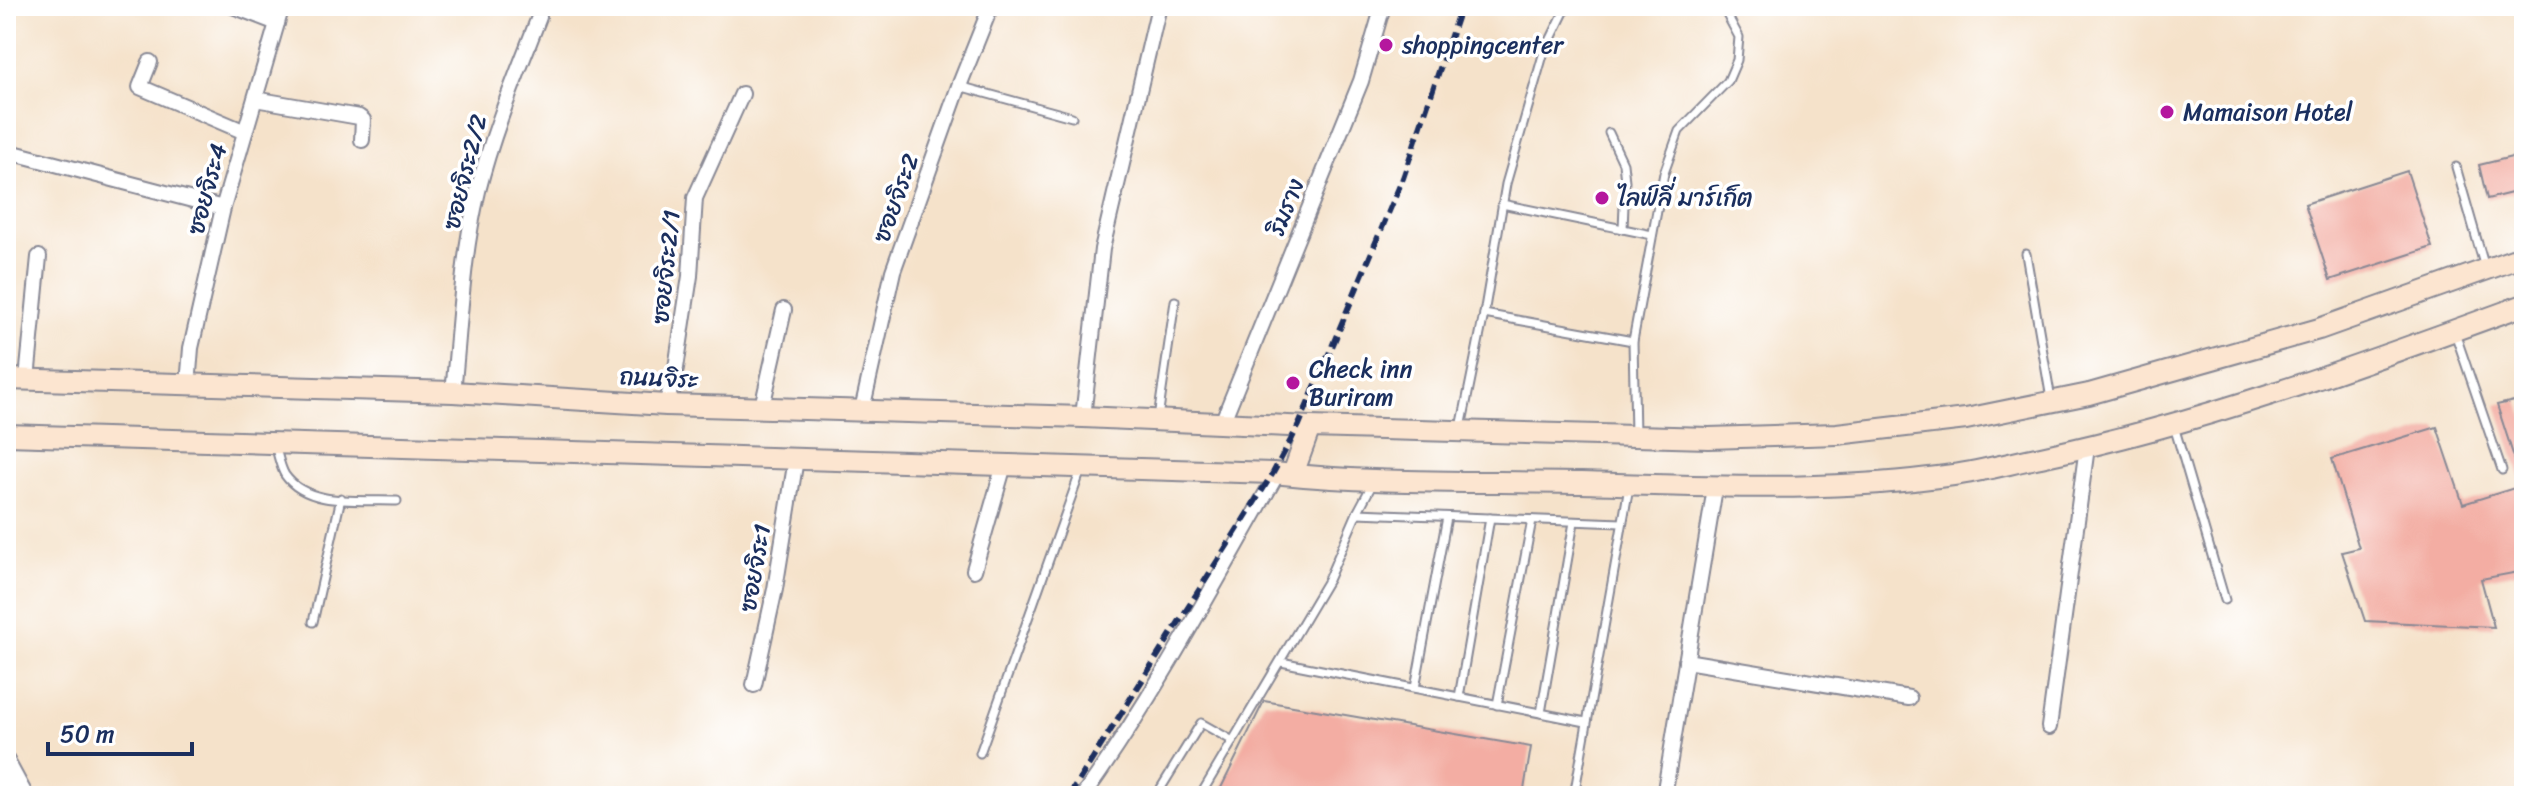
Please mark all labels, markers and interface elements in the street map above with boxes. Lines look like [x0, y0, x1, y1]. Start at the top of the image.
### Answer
place label: shoppingcenter [1401, 24, 1565, 66]
marker: shoppingcenter [1377, 36, 1395, 54]
place label: Mamaison Hotel [2183, 91, 2353, 133]
marker: Mamaison Hotel [2158, 103, 2176, 121]
street label: ซอยจิระ2/2 [430, 110, 500, 234]
street label: ซอยจิระ4 [175, 139, 239, 239]
street label: ซอยจิระ2 [861, 148, 931, 248]
street label: ริมราง [1255, 172, 1316, 243]
place label: ไลฟ์ลี่ มาร์เก็ต [1617, 176, 1752, 219]
marker: ไลฟ์ลี่ มาร์เก็ต [1593, 189, 1611, 207]
street label: ซอยจิระ2/1 [639, 208, 693, 326]
place label: Check inn Buriram [1309, 348, 1412, 418]
street label: ถนนจิระ [618, 355, 700, 401]
marker: Check inn Buriram [1284, 374, 1302, 392]
street label: ซอยจิระ1 [727, 521, 783, 615]
scale bar [48, 706, 192, 756]
text: 50 m [60, 713, 115, 755]

